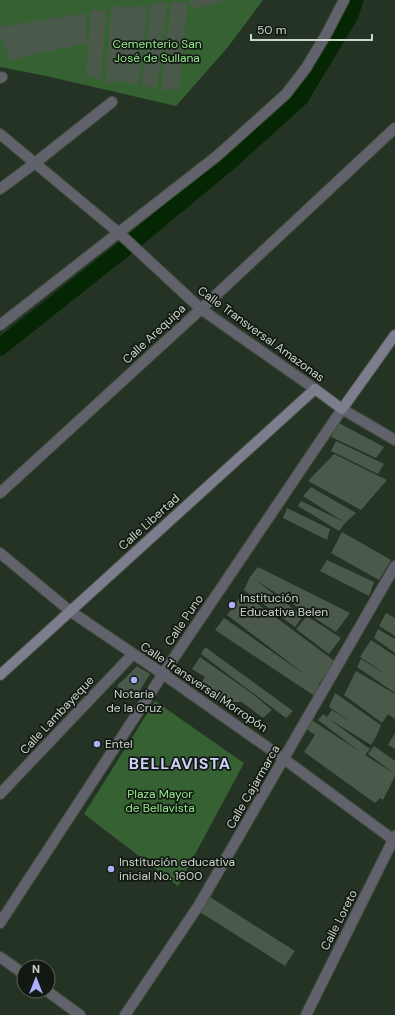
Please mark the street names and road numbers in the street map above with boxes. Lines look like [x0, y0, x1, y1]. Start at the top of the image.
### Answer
street label: Calle Transversal Amazonas [194, 283, 328, 385]
street label: Calle Arequipa [119, 301, 189, 367]
street label: Calle Libertad [115, 490, 183, 554]
street label: Calle Puno [161, 591, 207, 649]
street label: Calle Transversal Morropón [137, 638, 271, 736]
street label: Calle Lambayeque [16, 672, 98, 758]
street label: Calle Cajarmarca [222, 742, 284, 832]
street label: Calle Loreto [317, 887, 361, 953]

